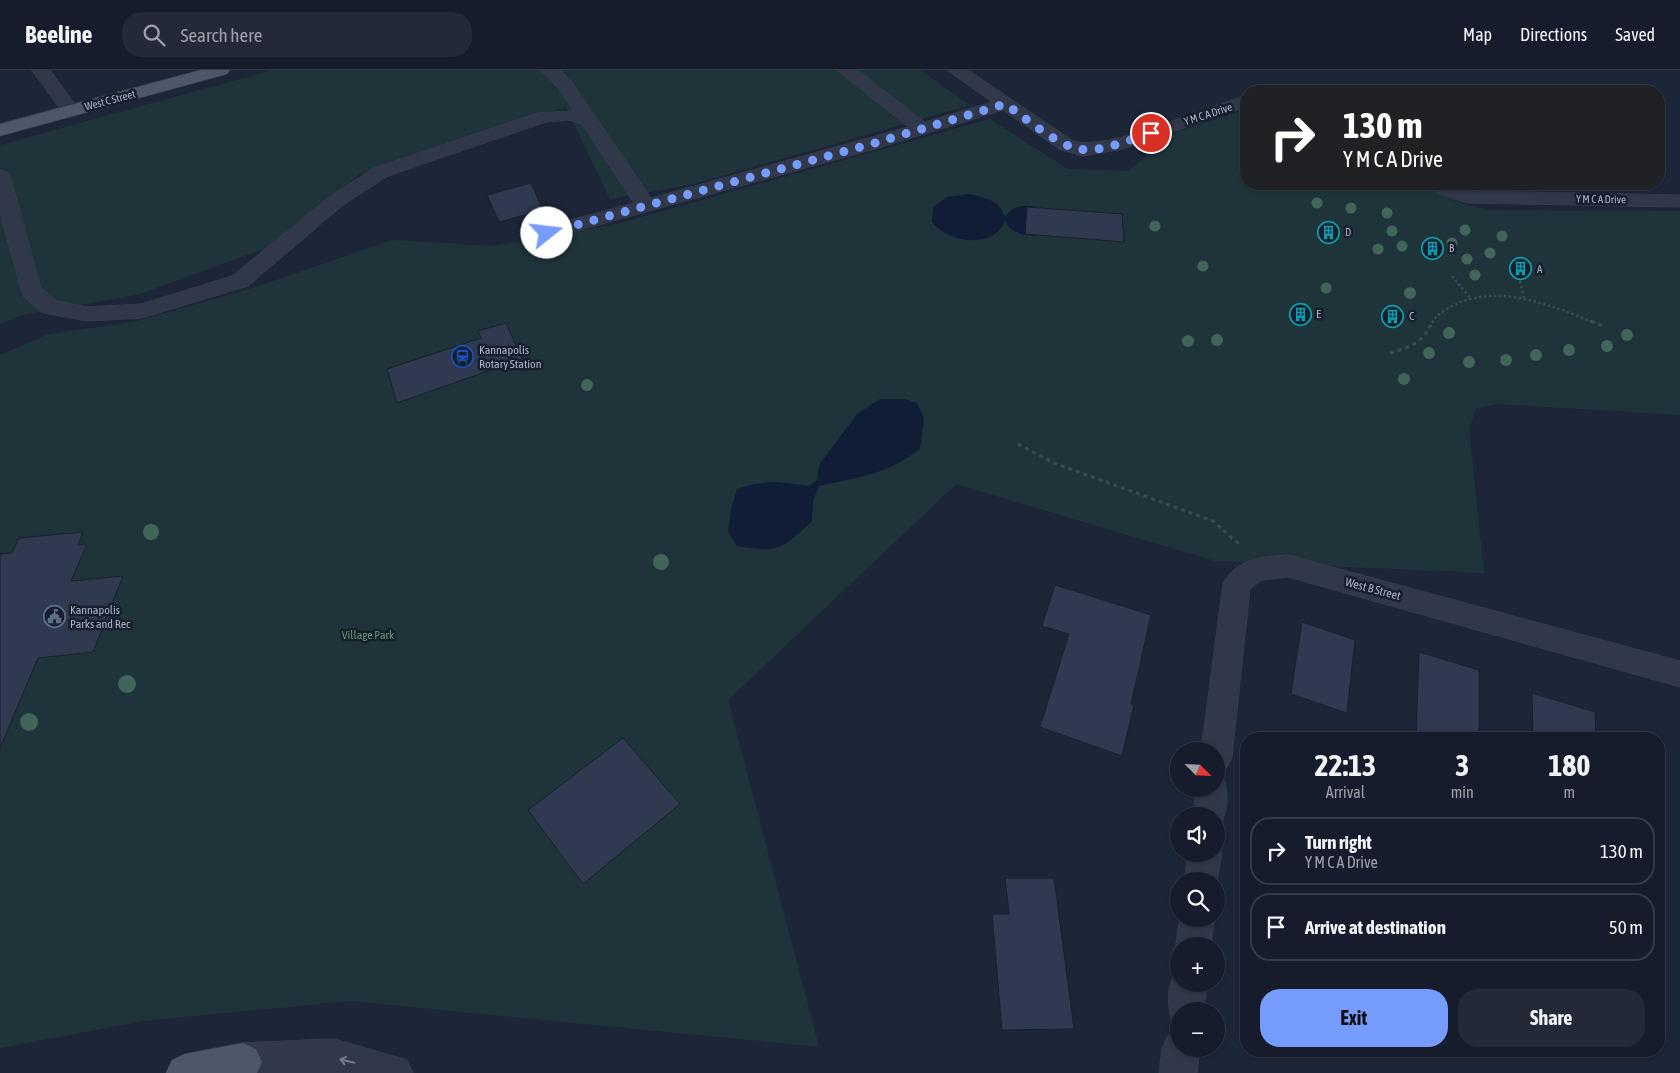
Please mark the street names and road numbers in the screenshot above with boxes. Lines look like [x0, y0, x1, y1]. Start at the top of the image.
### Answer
street label: West C Street [83, 88, 137, 112]
street label: Y M C A Drive [1182, 101, 1234, 127]
street label: Y M C A Drive [1576, 193, 1626, 205]
street label: West B Street [1344, 575, 1403, 603]

